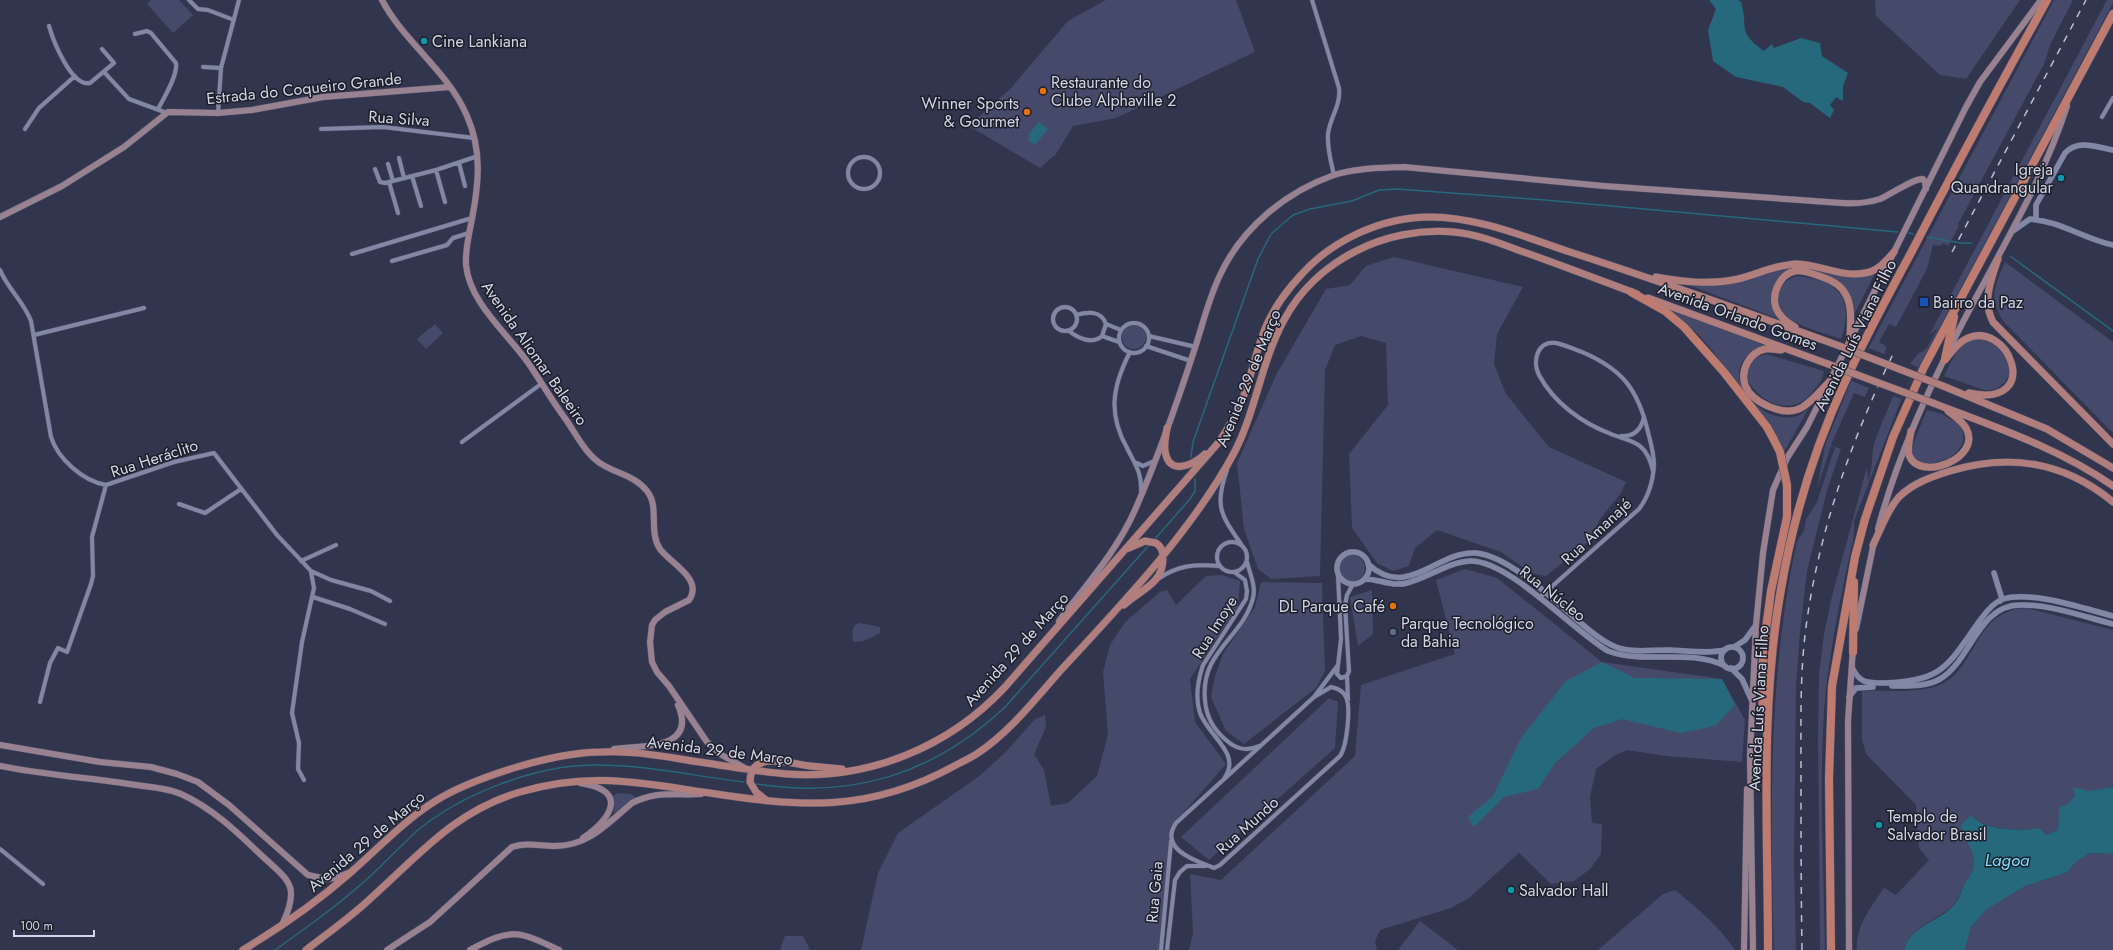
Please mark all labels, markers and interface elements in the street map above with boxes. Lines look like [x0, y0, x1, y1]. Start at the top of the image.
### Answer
place label: Cine Lankiana [432, 30, 527, 53]
marker: Cine Lankiana [419, 36, 429, 46]
street label: Estrada do Coqueiro Grande [205, 67, 403, 110]
place label: Restaurante do Clube Alphaville 2 [1051, 71, 1176, 112]
marker: Restaurante do Clube Alphaville 2 [1038, 86, 1048, 96]
place label: Winner Sports & Gourmet [921, 92, 1019, 133]
street label: Rua Silva [368, 105, 430, 132]
marker: Winner Sports & Gourmet [1022, 107, 1032, 117]
place label: Igreja Quandrangular [1951, 158, 2054, 199]
marker: Igreja Quandrangular [2056, 173, 2066, 183]
street label: Avenida Luís Viana Filho [1809, 255, 1902, 415]
street label: Avenida Aliomar Baleeiro [476, 276, 593, 430]
street label: Avenida Orlando Gomes [1655, 277, 1821, 356]
place label: Bairro da Paz [1933, 291, 2024, 314]
marker: Bairro da Paz [1918, 296, 1930, 308]
street label: Avenida 29 de Março [1210, 306, 1287, 450]
street label: Rua Heráclito [107, 433, 201, 483]
street label: Rua Amanajé [1556, 493, 1637, 570]
street label: Rua Núcleo [1514, 560, 1591, 627]
street label: Avenida 29 de Março [959, 587, 1074, 711]
street label: Rua Imoye [1186, 592, 1243, 663]
place label: DL Parque Café [1279, 595, 1385, 618]
marker: DL Parque Café [1388, 601, 1398, 611]
place label: Parque Tecnológico da Bahia [1401, 612, 1534, 653]
street label: Avenida Luís Viana Filho [1743, 624, 1774, 791]
marker: Parque Tecnológico da Bahia [1388, 627, 1398, 637]
street label: Avenida 29 de Março [646, 730, 794, 771]
street label: Avenida 29 de Março [303, 785, 430, 897]
street label: Rua Mundo [1211, 791, 1284, 860]
place label: Templo de Salvador Brasil [1887, 805, 1986, 846]
marker: Templo de Salvador Brasil [1874, 820, 1884, 830]
water label: Lagoa [1985, 848, 2030, 872]
street label: Rua Gaia [1140, 860, 1169, 924]
place label: Salvador Hall [1519, 879, 1609, 902]
marker: Salvador Hall [1506, 885, 1516, 895]
scale bar [14, 912, 94, 938]
text: 100 m [20, 917, 53, 935]

